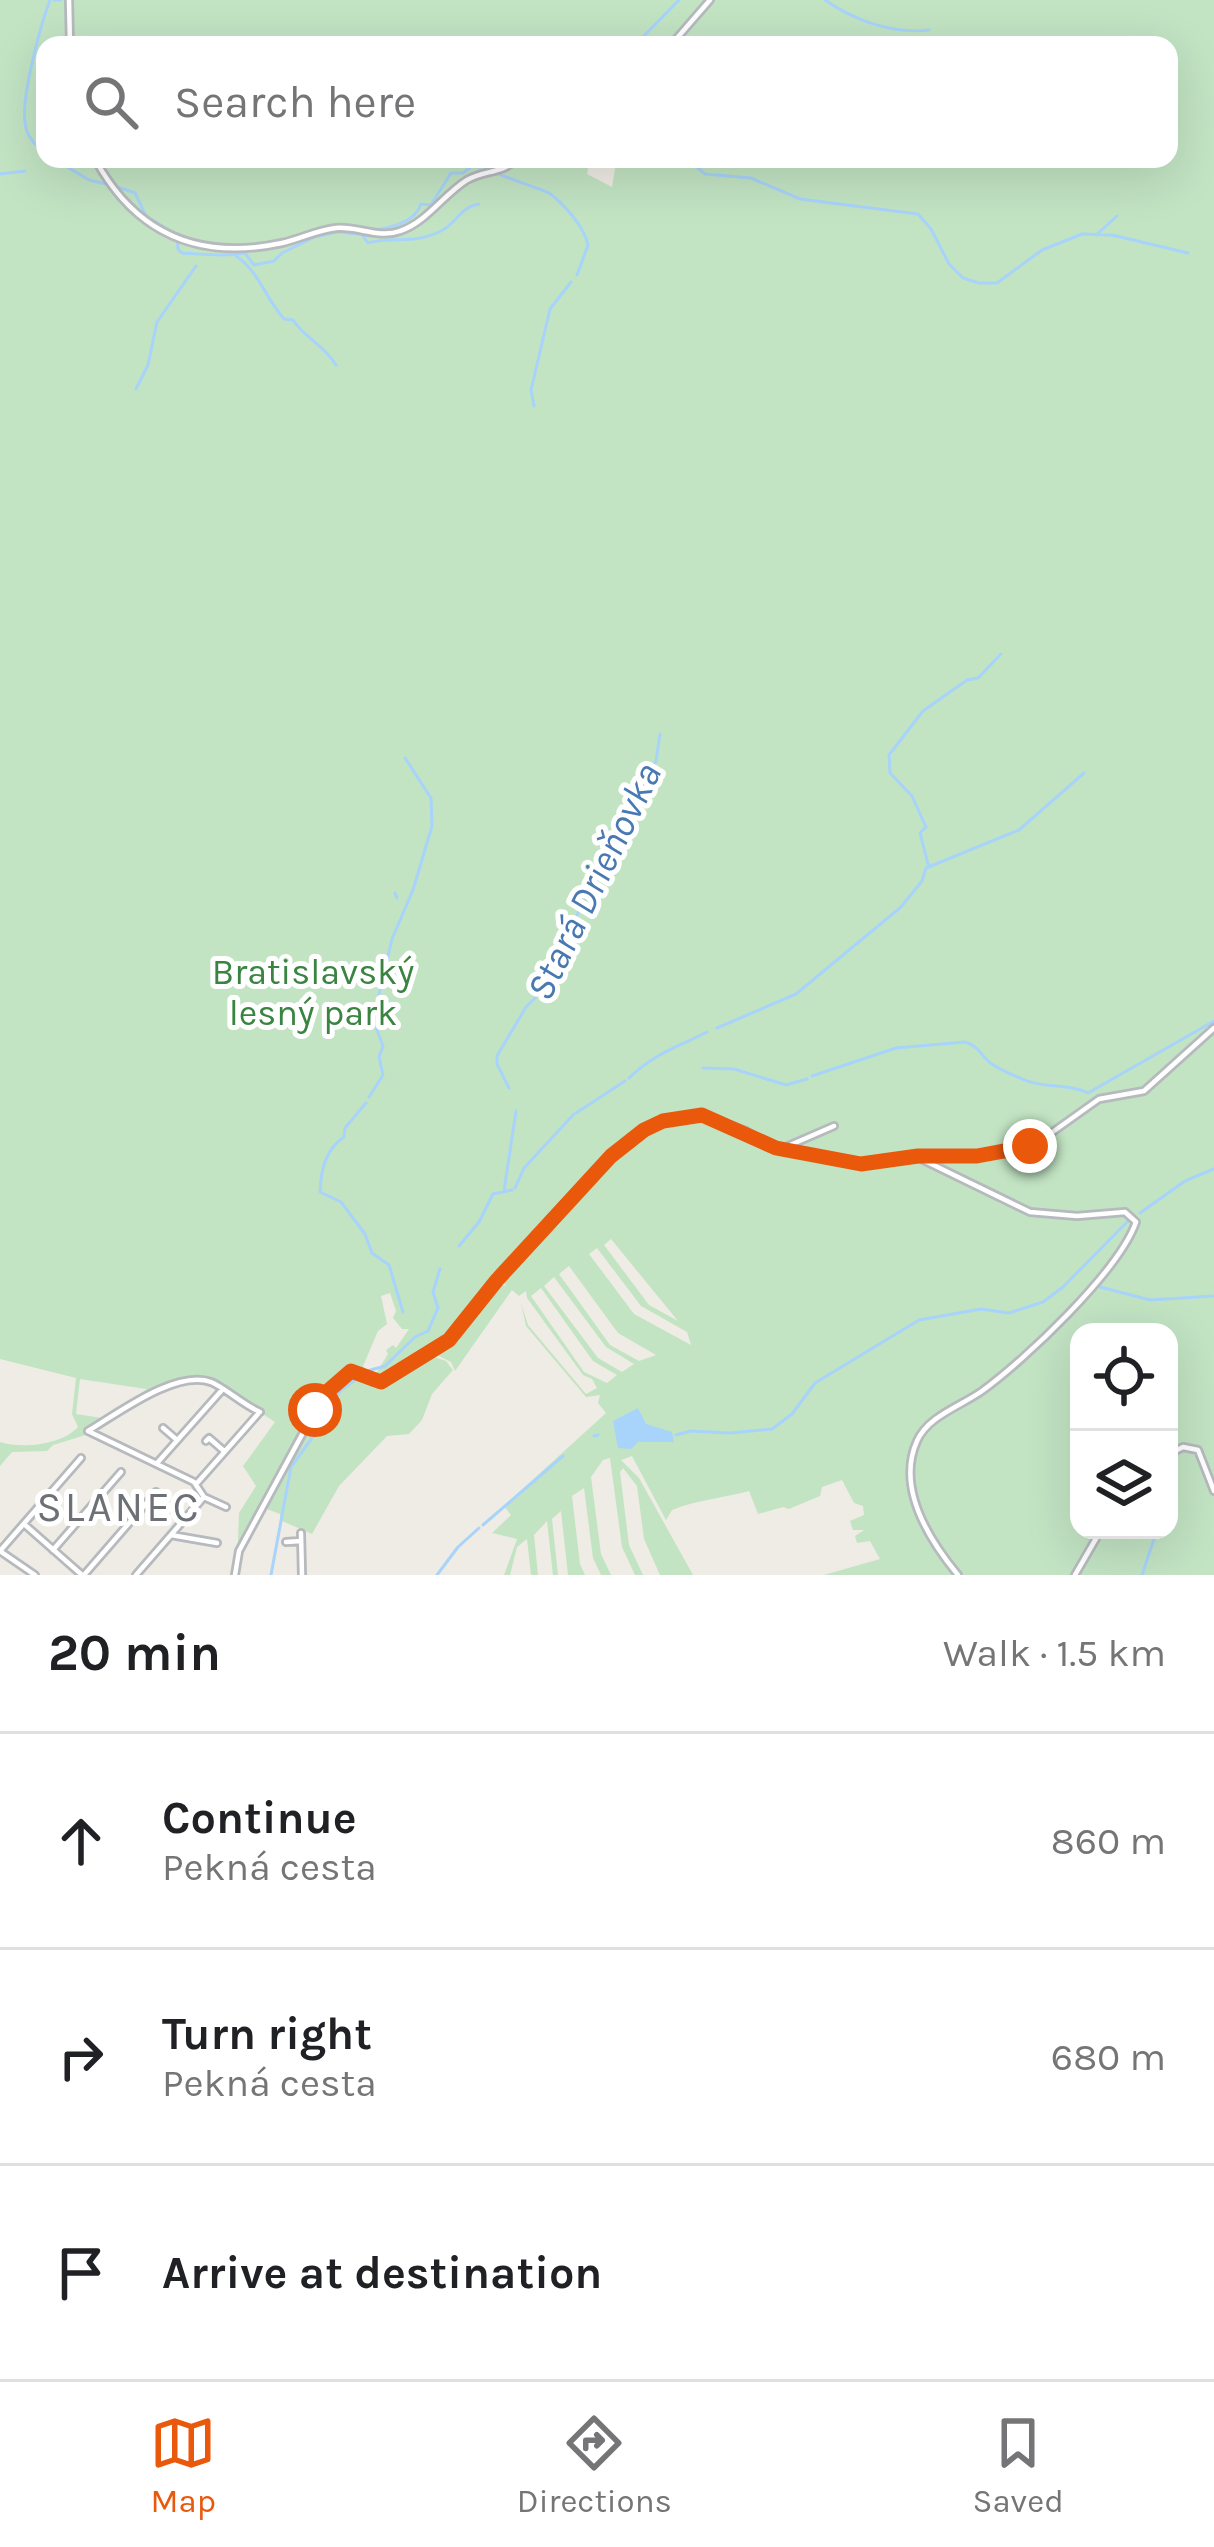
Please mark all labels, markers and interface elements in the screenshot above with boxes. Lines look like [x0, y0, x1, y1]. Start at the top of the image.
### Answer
search box [36, 36, 1178, 168]
icon: search [78, 69, 144, 135]
text: Search here [174, 76, 416, 128]
water label: Stará Drieňovka [517, 755, 671, 1007]
park label: Bratislavský lesný park [212, 951, 414, 1034]
route end [1003, 1119, 1057, 1173]
map controls [1070, 1323, 1178, 1539]
button: locate [1070, 1323, 1178, 1431]
route start [288, 1383, 342, 1437]
button: layers [1070, 1431, 1178, 1539]
district label: SLANEC [36, 1482, 202, 1532]
text: 20 min [48, 1623, 221, 1683]
text: Walk · 1.5 km [943, 1630, 1166, 1676]
text: Continue [162, 1792, 357, 1844]
icon: ahead [48, 1808, 114, 1874]
text: 860 m [1051, 1818, 1166, 1864]
text: Pekná cesta [162, 1844, 377, 1890]
text: Turn right [162, 2008, 372, 2060]
icon: right [48, 2024, 114, 2090]
text: 680 m [1051, 2034, 1166, 2080]
text: Pekná cesta [162, 2060, 377, 2106]
icon: arrive [48, 2240, 114, 2306]
text: Arrive at destination [162, 2247, 602, 2299]
tab: Map [150, 2410, 216, 2520]
tab: Directions [517, 2410, 672, 2520]
tab: Saved [973, 2410, 1064, 2520]

